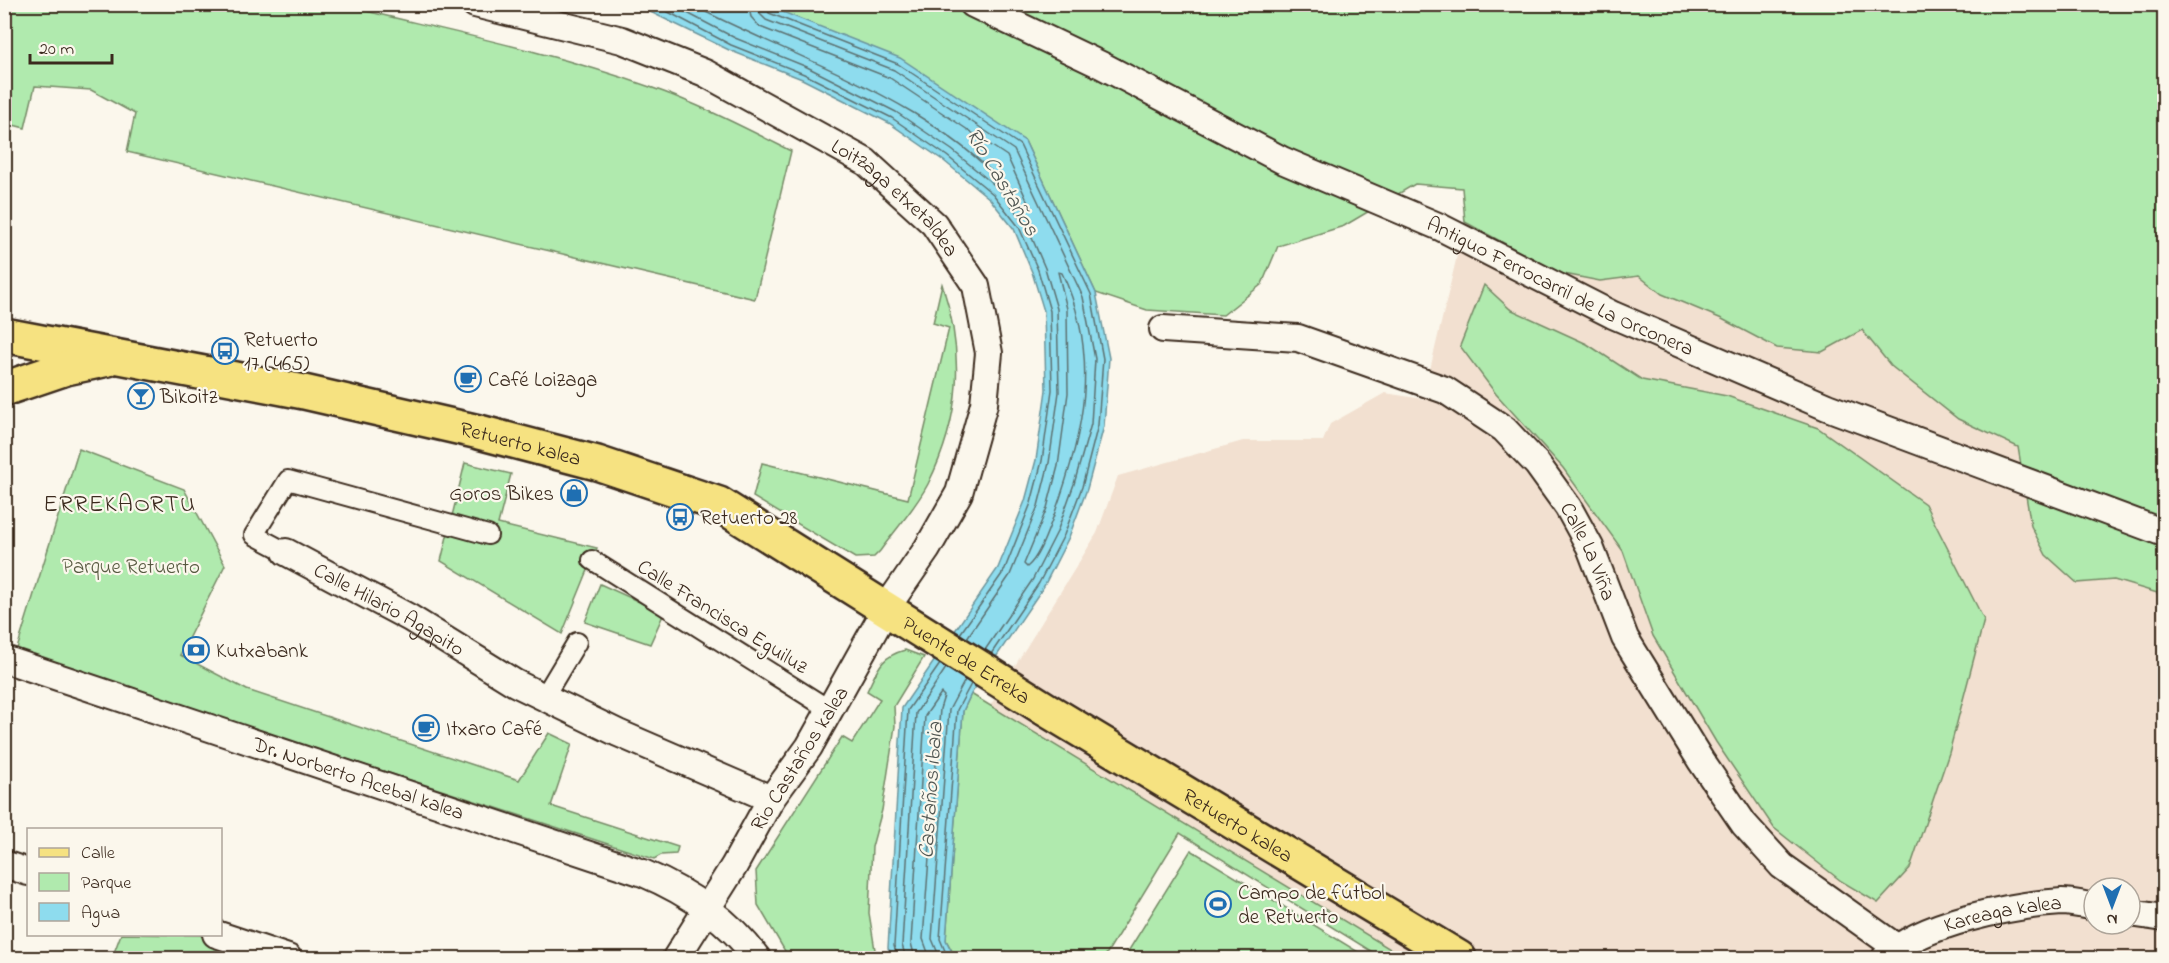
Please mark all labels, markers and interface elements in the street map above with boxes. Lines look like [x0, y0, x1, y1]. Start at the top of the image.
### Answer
scale bar [30, 27, 112, 65]
text: 20 m [39, 37, 74, 63]
water label: Río Castaños [957, 122, 1047, 243]
street label: Loitzaga etxetaldea [825, 133, 965, 263]
street label: Antiguo Ferrocarril de La Orconera [1422, 210, 1698, 365]
place label: Retuerto 17 (465) [244, 326, 318, 380]
bus stop icon: Retuerto 17 (465) [210, 336, 240, 366]
cafe icon: Café Loizaga [453, 364, 483, 394]
place label: Café Loizaga [488, 366, 597, 398]
bar icon: Bikoitz [126, 381, 156, 411]
place label: Bikoitz [159, 383, 218, 413]
street label: Retuerto kalea [457, 415, 584, 475]
shop icon: Goros Bikes [559, 478, 589, 508]
place label: Goros Bikes [449, 480, 554, 510]
district label: ERREKAORTU [43, 488, 197, 523]
street label: Calle La Viña [1551, 497, 1622, 605]
bus stop icon: Retuerto 28 [665, 502, 695, 532]
place label: Retuerto 28 [700, 504, 798, 534]
park label: Parque Retuerto [62, 553, 200, 583]
street label: Calle Francisca Eguiluz [630, 553, 813, 684]
street label: Calle Hilario Agapito [308, 556, 470, 665]
street label: Puente de Erreka [896, 610, 1036, 713]
bank icon: Kutxabank [181, 635, 211, 665]
place label: Kutxabank [216, 637, 309, 667]
street label: Rio Castaños kalea [744, 681, 857, 837]
cafe icon: Itxaro Café [411, 713, 441, 743]
place label: Itxaro Café [446, 715, 543, 745]
water label: Castaños ibaia [911, 720, 953, 860]
street label: Dr. Norberto Acebal kalea [247, 730, 468, 829]
street label: Retuerto kalea [1176, 782, 1298, 872]
legend [27, 828, 222, 936]
text: Calle [81, 841, 116, 867]
text: Parque [81, 871, 132, 897]
north arrow [2082, 876, 2142, 936]
place label: Campo de fútbol de Retuerto [1238, 879, 1385, 933]
sports icon: Campo de fútbol de Retuerto [1203, 889, 1233, 919]
street label: Kareaga kalea [1940, 889, 2063, 942]
text: Agua [81, 901, 120, 928]
text: N [2106, 907, 2117, 931]

